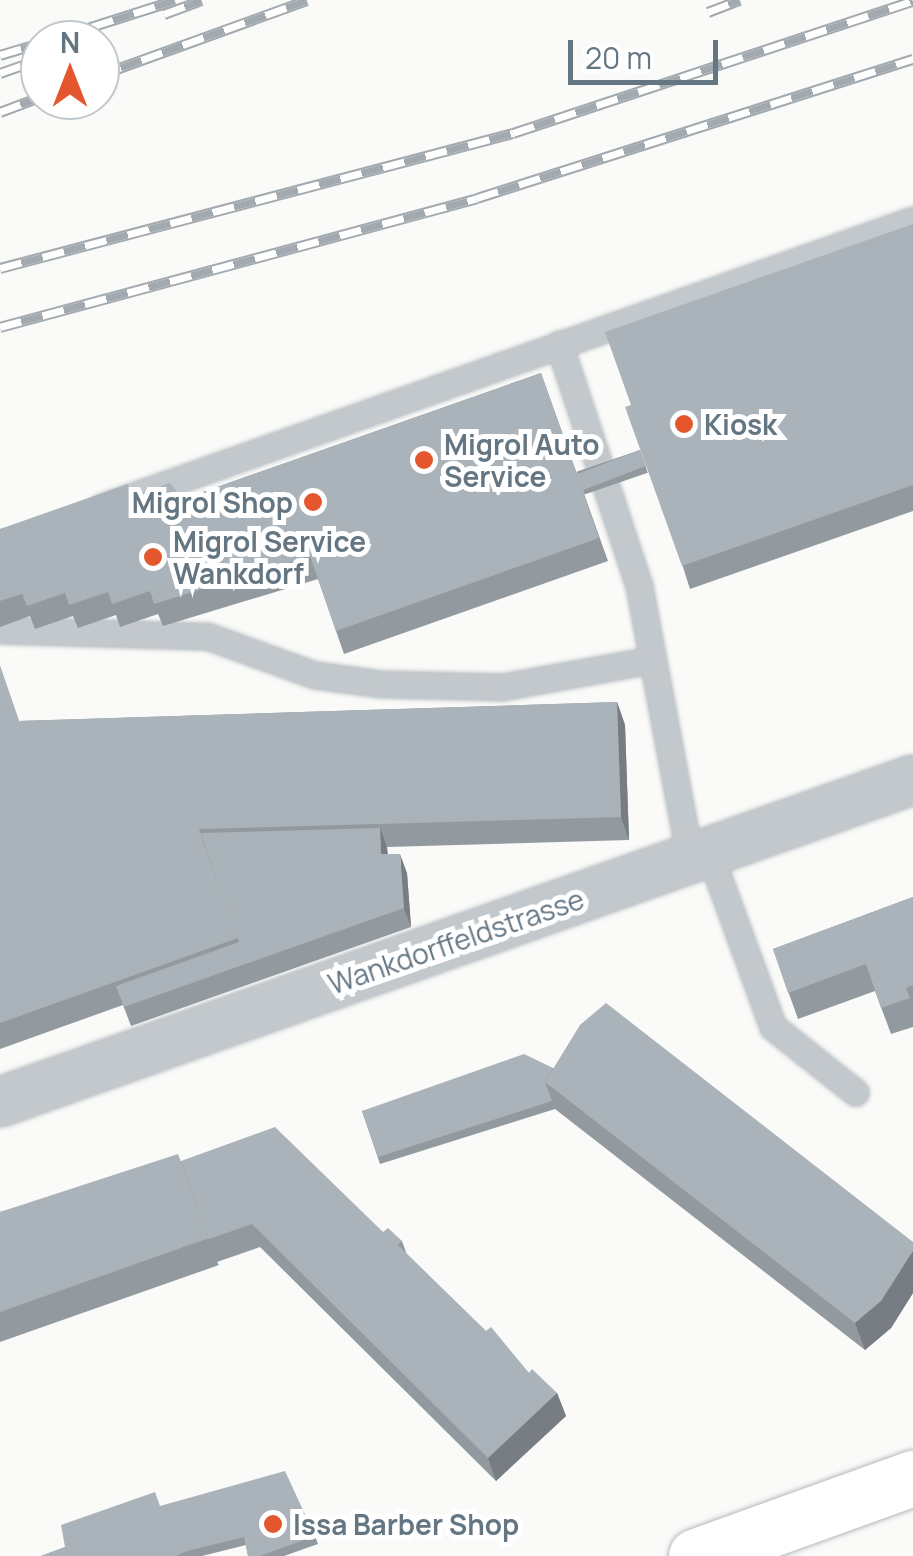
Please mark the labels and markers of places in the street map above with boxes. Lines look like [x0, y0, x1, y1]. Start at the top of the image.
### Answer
place label: Kiosk [704, 407, 777, 441]
marker: Kiosk [673, 413, 695, 435]
place label: Migrol Auto Service [444, 427, 600, 493]
marker: Migrol Auto Service [413, 449, 435, 471]
place label: Migrol Shop [132, 485, 293, 519]
marker: Migrol Shop [302, 491, 324, 513]
place label: Migrol Service Wankdorf [173, 524, 366, 590]
marker: Migrol Service Wankdorf [142, 546, 164, 568]
place label: Issa Barber Shop [293, 1507, 519, 1541]
marker: Issa Barber Shop [262, 1513, 284, 1535]

